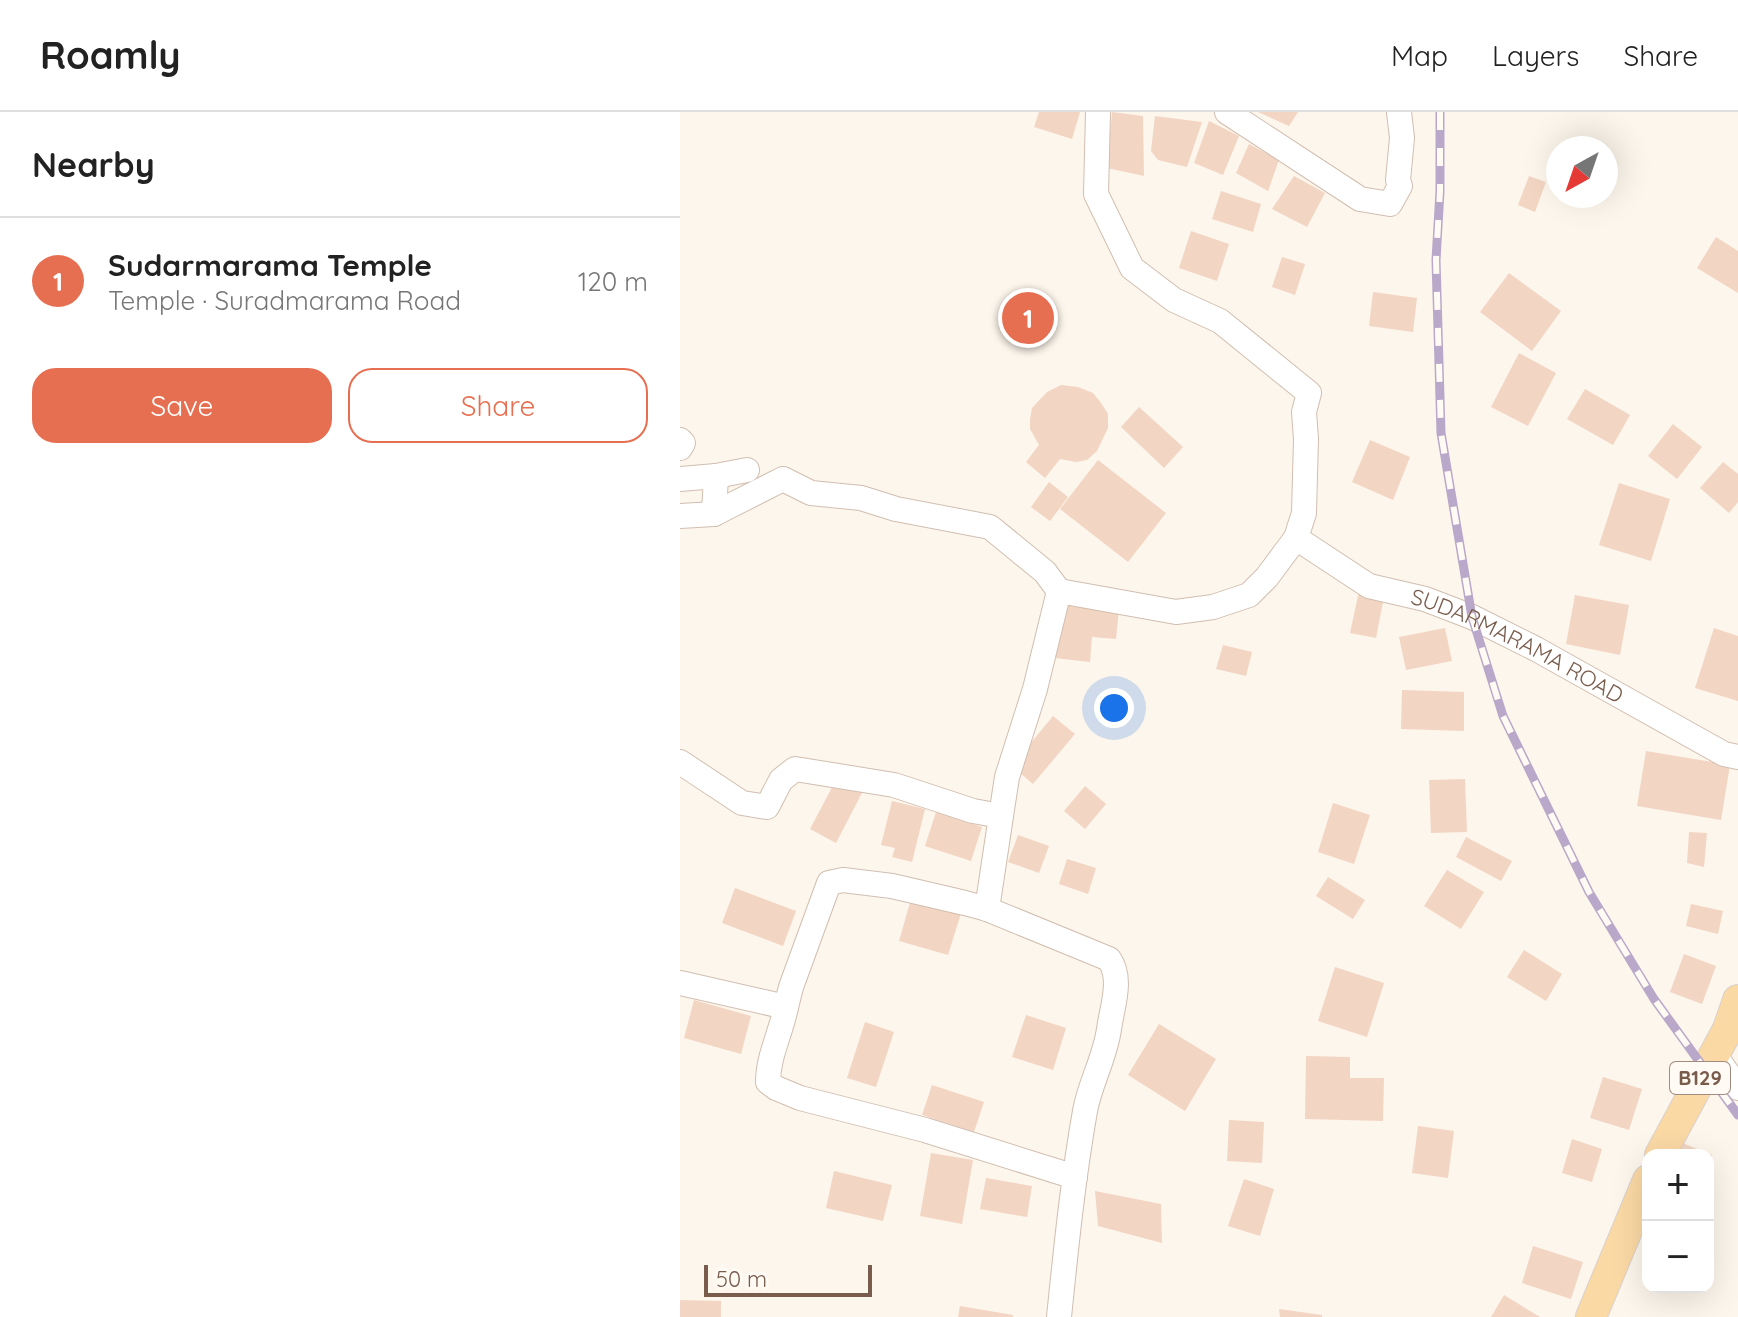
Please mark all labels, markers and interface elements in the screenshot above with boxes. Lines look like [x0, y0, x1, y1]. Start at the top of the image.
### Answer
text: Roamly [40, 31, 181, 79]
text: Map [1391, 38, 1448, 73]
text: Layers [1492, 38, 1579, 73]
text: Share [1623, 38, 1698, 73]
north arrow [1546, 136, 1618, 208]
text: Nearby [32, 143, 155, 186]
text: Sudarmarama Temple [108, 246, 432, 284]
text: 1 [53, 265, 63, 298]
text: 120 m [578, 265, 648, 298]
text: Temple · Suradmarama Road [108, 284, 461, 317]
pin: 1 [1002, 288, 1054, 348]
button: Save [32, 368, 332, 443]
button: Share [348, 368, 648, 443]
street label: SUDARMARAMA ROAD [1408, 582, 1629, 709]
your location [1094, 688, 1134, 728]
road number: B129 [1670, 1062, 1730, 1094]
map controls [1642, 1149, 1714, 1293]
button: + [1642, 1149, 1714, 1221]
button: − [1642, 1221, 1714, 1293]
scale bar [704, 1261, 872, 1297]
text: 50 m [716, 1265, 767, 1293]

